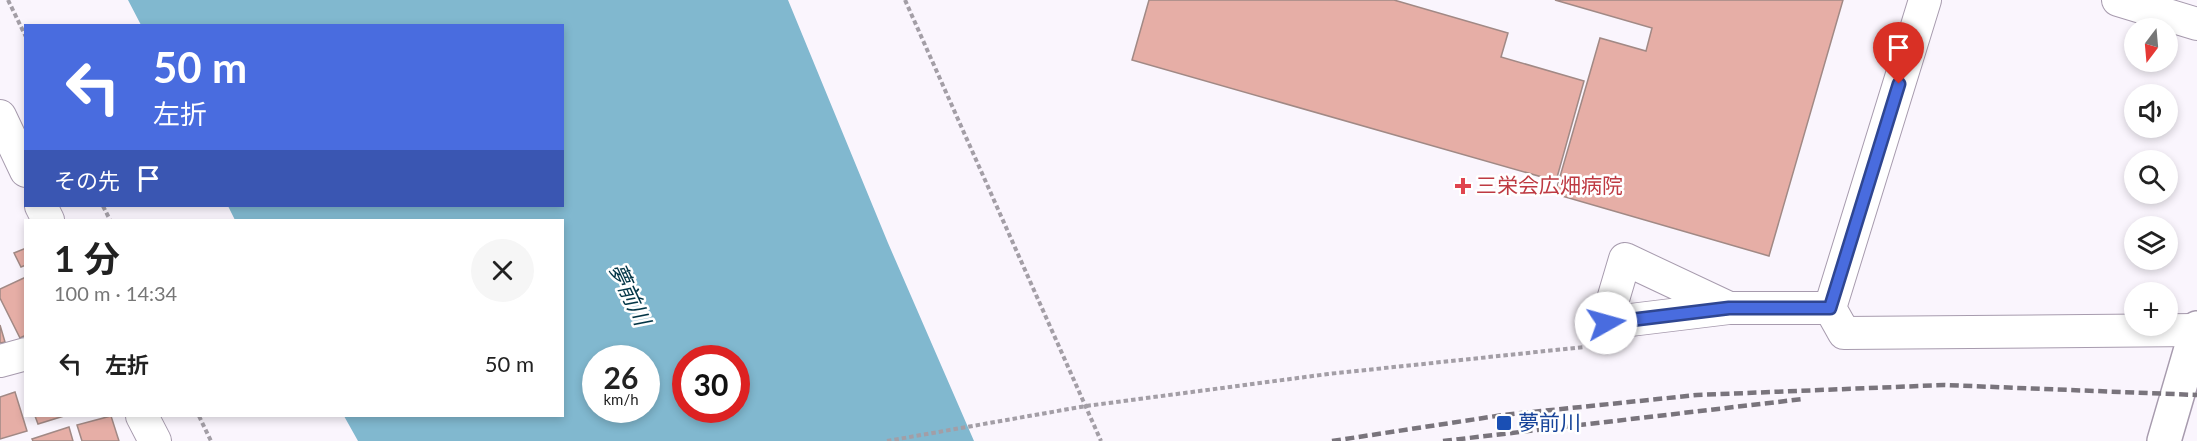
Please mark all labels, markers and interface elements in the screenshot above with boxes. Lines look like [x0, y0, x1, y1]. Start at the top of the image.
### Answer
north arrow [2124, 18, 2178, 72]
map controls [2124, 18, 2178, 336]
pin [1873, 22, 1924, 84]
icon: arrive [1882, 31, 1915, 64]
text: 50 m [153, 42, 247, 92]
icon: left [54, 48, 132, 126]
button: sound [2124, 84, 2178, 138]
text: 左折 [153, 97, 207, 130]
button: search [2124, 150, 2178, 204]
icon: arrive [132, 162, 165, 195]
text: その先 [54, 167, 120, 194]
place label: 三栄会広畑病院 [1476, 172, 1623, 197]
marker: 三栄会広畑病院 [1454, 177, 1472, 195]
button: layers [2124, 216, 2178, 270]
text: 1 分 [54, 236, 120, 280]
button: close [471, 239, 534, 302]
water label: 夢前川 [604, 258, 657, 331]
text: 100 m · 14:34 [54, 281, 177, 305]
button: + [2124, 282, 2178, 336]
position arrow [1574, 291, 1638, 355]
speed limit sign: 30 [672, 345, 750, 423]
icon: left [54, 347, 87, 380]
text: 50 m [485, 350, 534, 377]
text: 左折 [105, 351, 149, 378]
text: 26 [604, 359, 638, 395]
text: km/h [603, 390, 639, 408]
place label: 夢前川 [1518, 409, 1581, 434]
marker: 夢前川 [1495, 414, 1513, 432]

